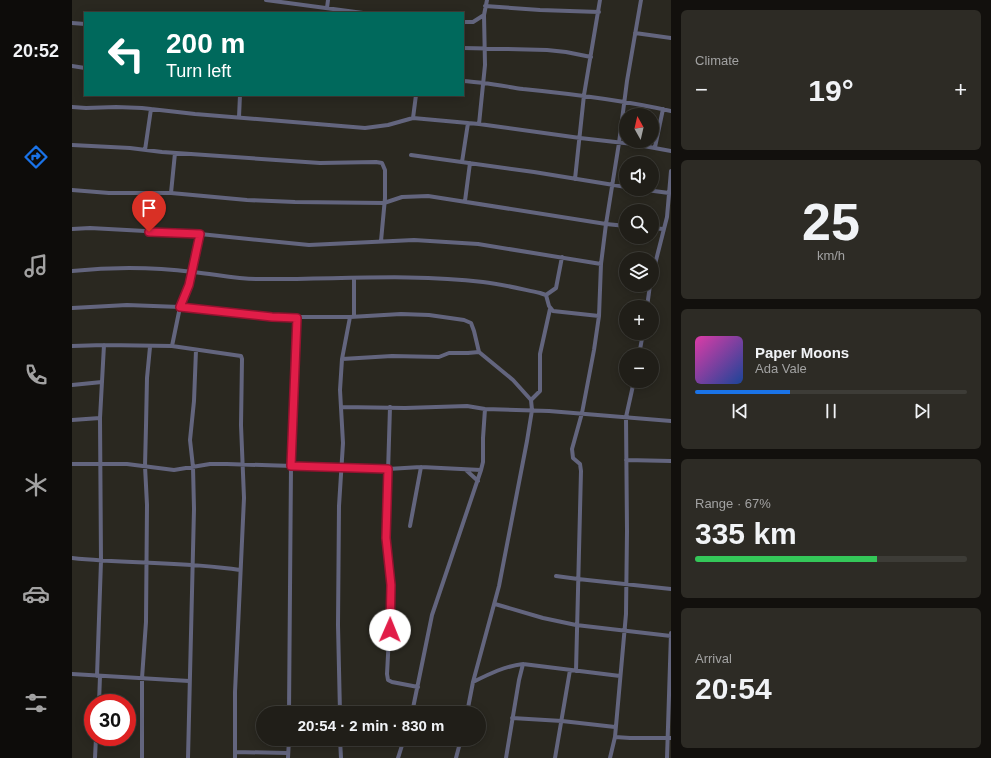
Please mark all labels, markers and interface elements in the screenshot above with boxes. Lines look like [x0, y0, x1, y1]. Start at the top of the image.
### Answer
icon: left [100, 28, 152, 80]
text: 200 m [166, 28, 245, 59]
text: 20:52 [13, 41, 59, 61]
text: Climate [695, 53, 739, 68]
text: Turn left [166, 61, 231, 81]
text: 19° [808, 74, 854, 107]
text: − [695, 77, 708, 102]
text: + [954, 77, 967, 102]
north arrow [619, 108, 659, 148]
map controls [619, 108, 659, 388]
icon: directions [22, 143, 50, 171]
button: sound [619, 156, 659, 196]
pin [132, 191, 166, 232]
text: 25 [802, 193, 860, 251]
icon: arrive [138, 197, 160, 219]
button: search [619, 204, 659, 244]
text: km/h [817, 248, 845, 263]
icon: music [22, 252, 50, 280]
button: layers [619, 252, 659, 292]
button: + [619, 300, 659, 340]
text: Paper Moons [755, 344, 849, 361]
button: − [619, 348, 659, 388]
icon: phone [22, 361, 50, 389]
text: Ada Vale [755, 361, 807, 376]
icon: previous [729, 400, 751, 422]
icon: pause [820, 400, 842, 422]
icon: next [911, 400, 933, 422]
icon: climate [22, 471, 50, 499]
text: Range · 67% [695, 496, 771, 511]
text: 335 km [695, 517, 797, 550]
icon: car [22, 580, 50, 608]
position arrow [369, 609, 411, 651]
text: Arrival [695, 651, 732, 666]
text: 20:54 [695, 672, 772, 705]
icon: filters [22, 689, 50, 717]
speed limit sign: 30 [84, 694, 136, 746]
text: 20:54 · 2 min · 830 m [298, 717, 444, 734]

